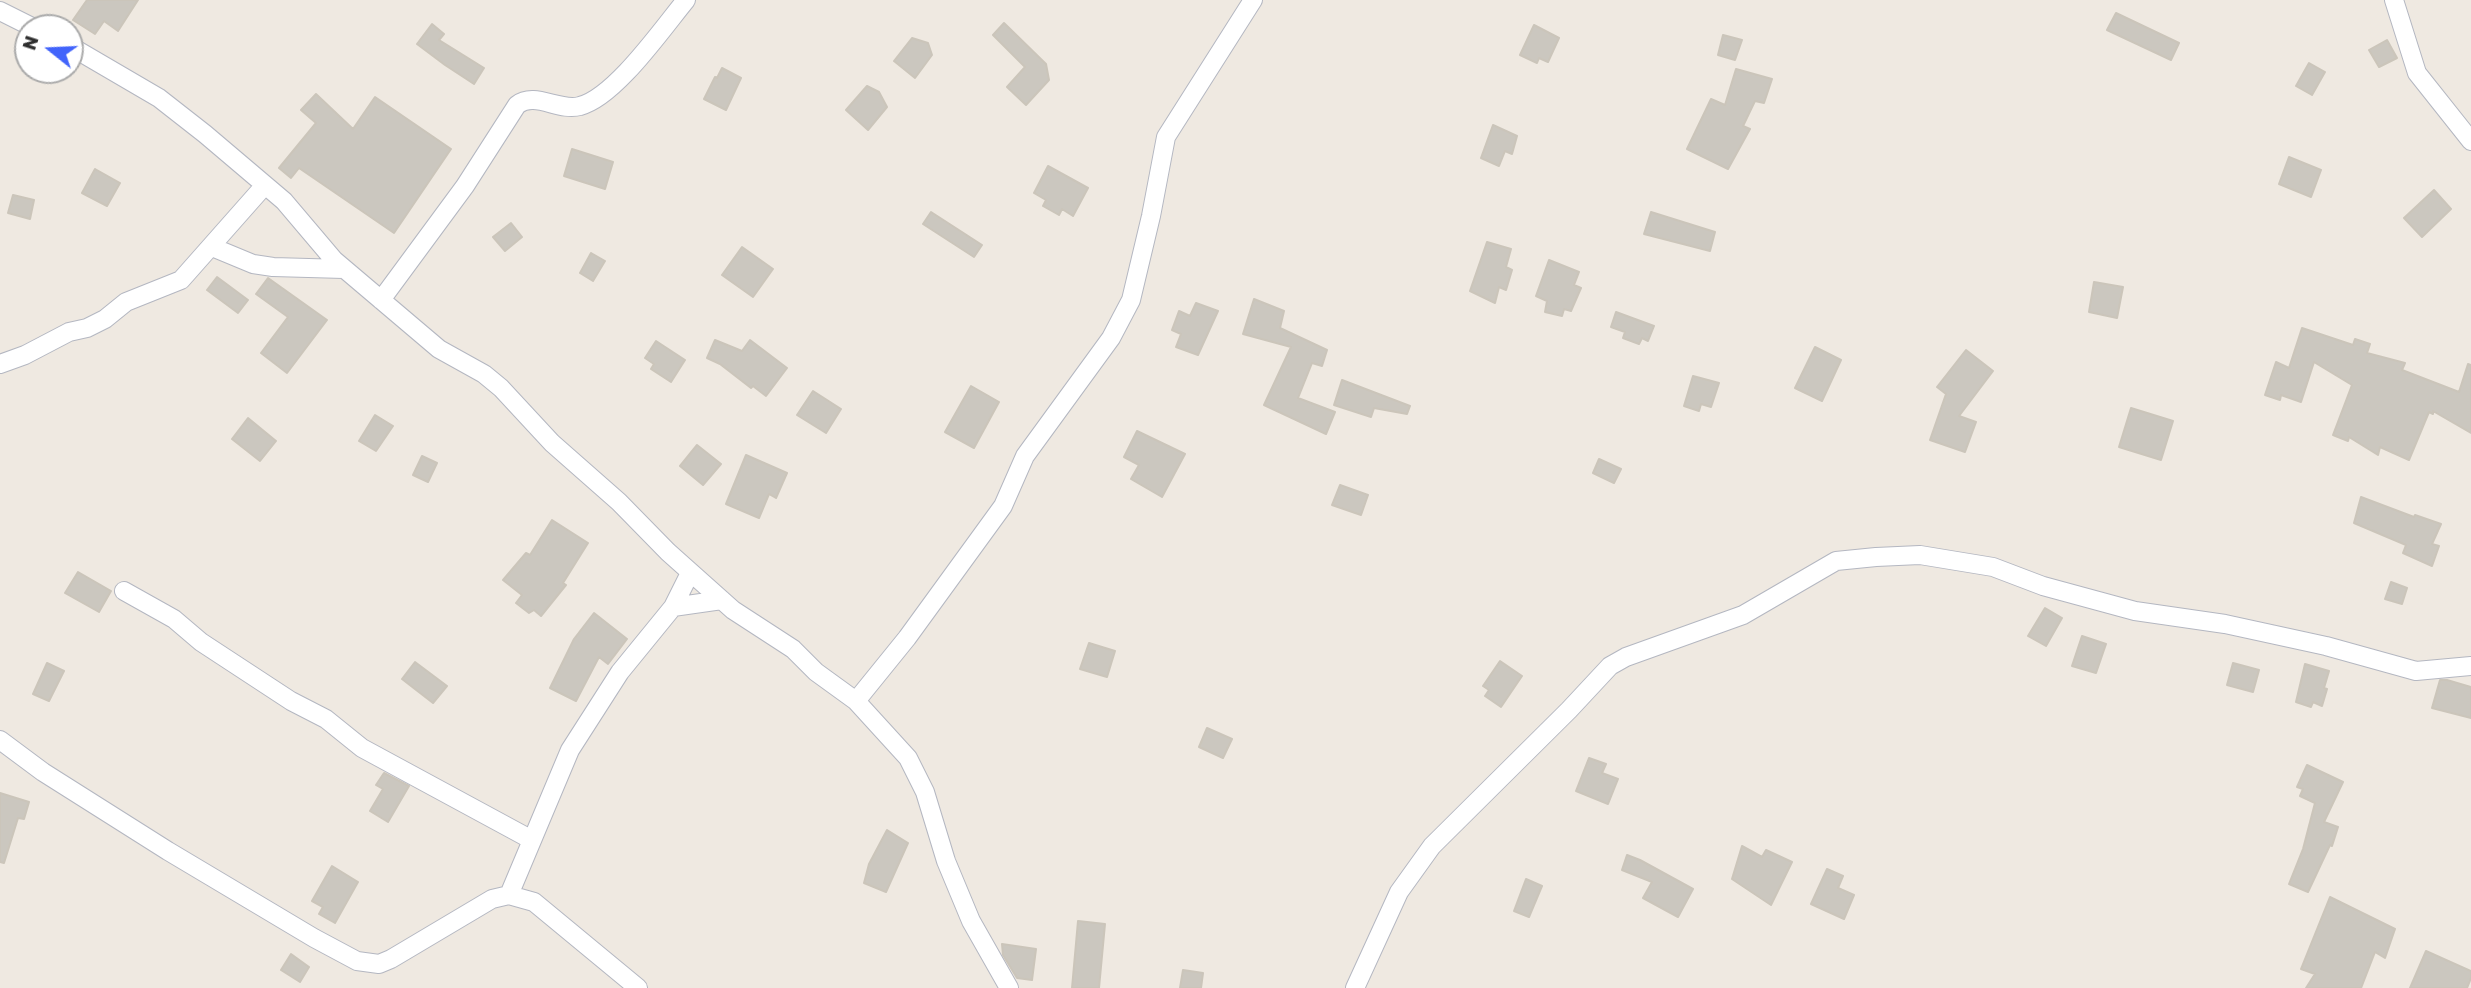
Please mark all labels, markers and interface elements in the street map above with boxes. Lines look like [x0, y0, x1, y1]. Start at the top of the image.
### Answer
north arrow [14, 14, 84, 84]
text: N [17, 33, 44, 53]

